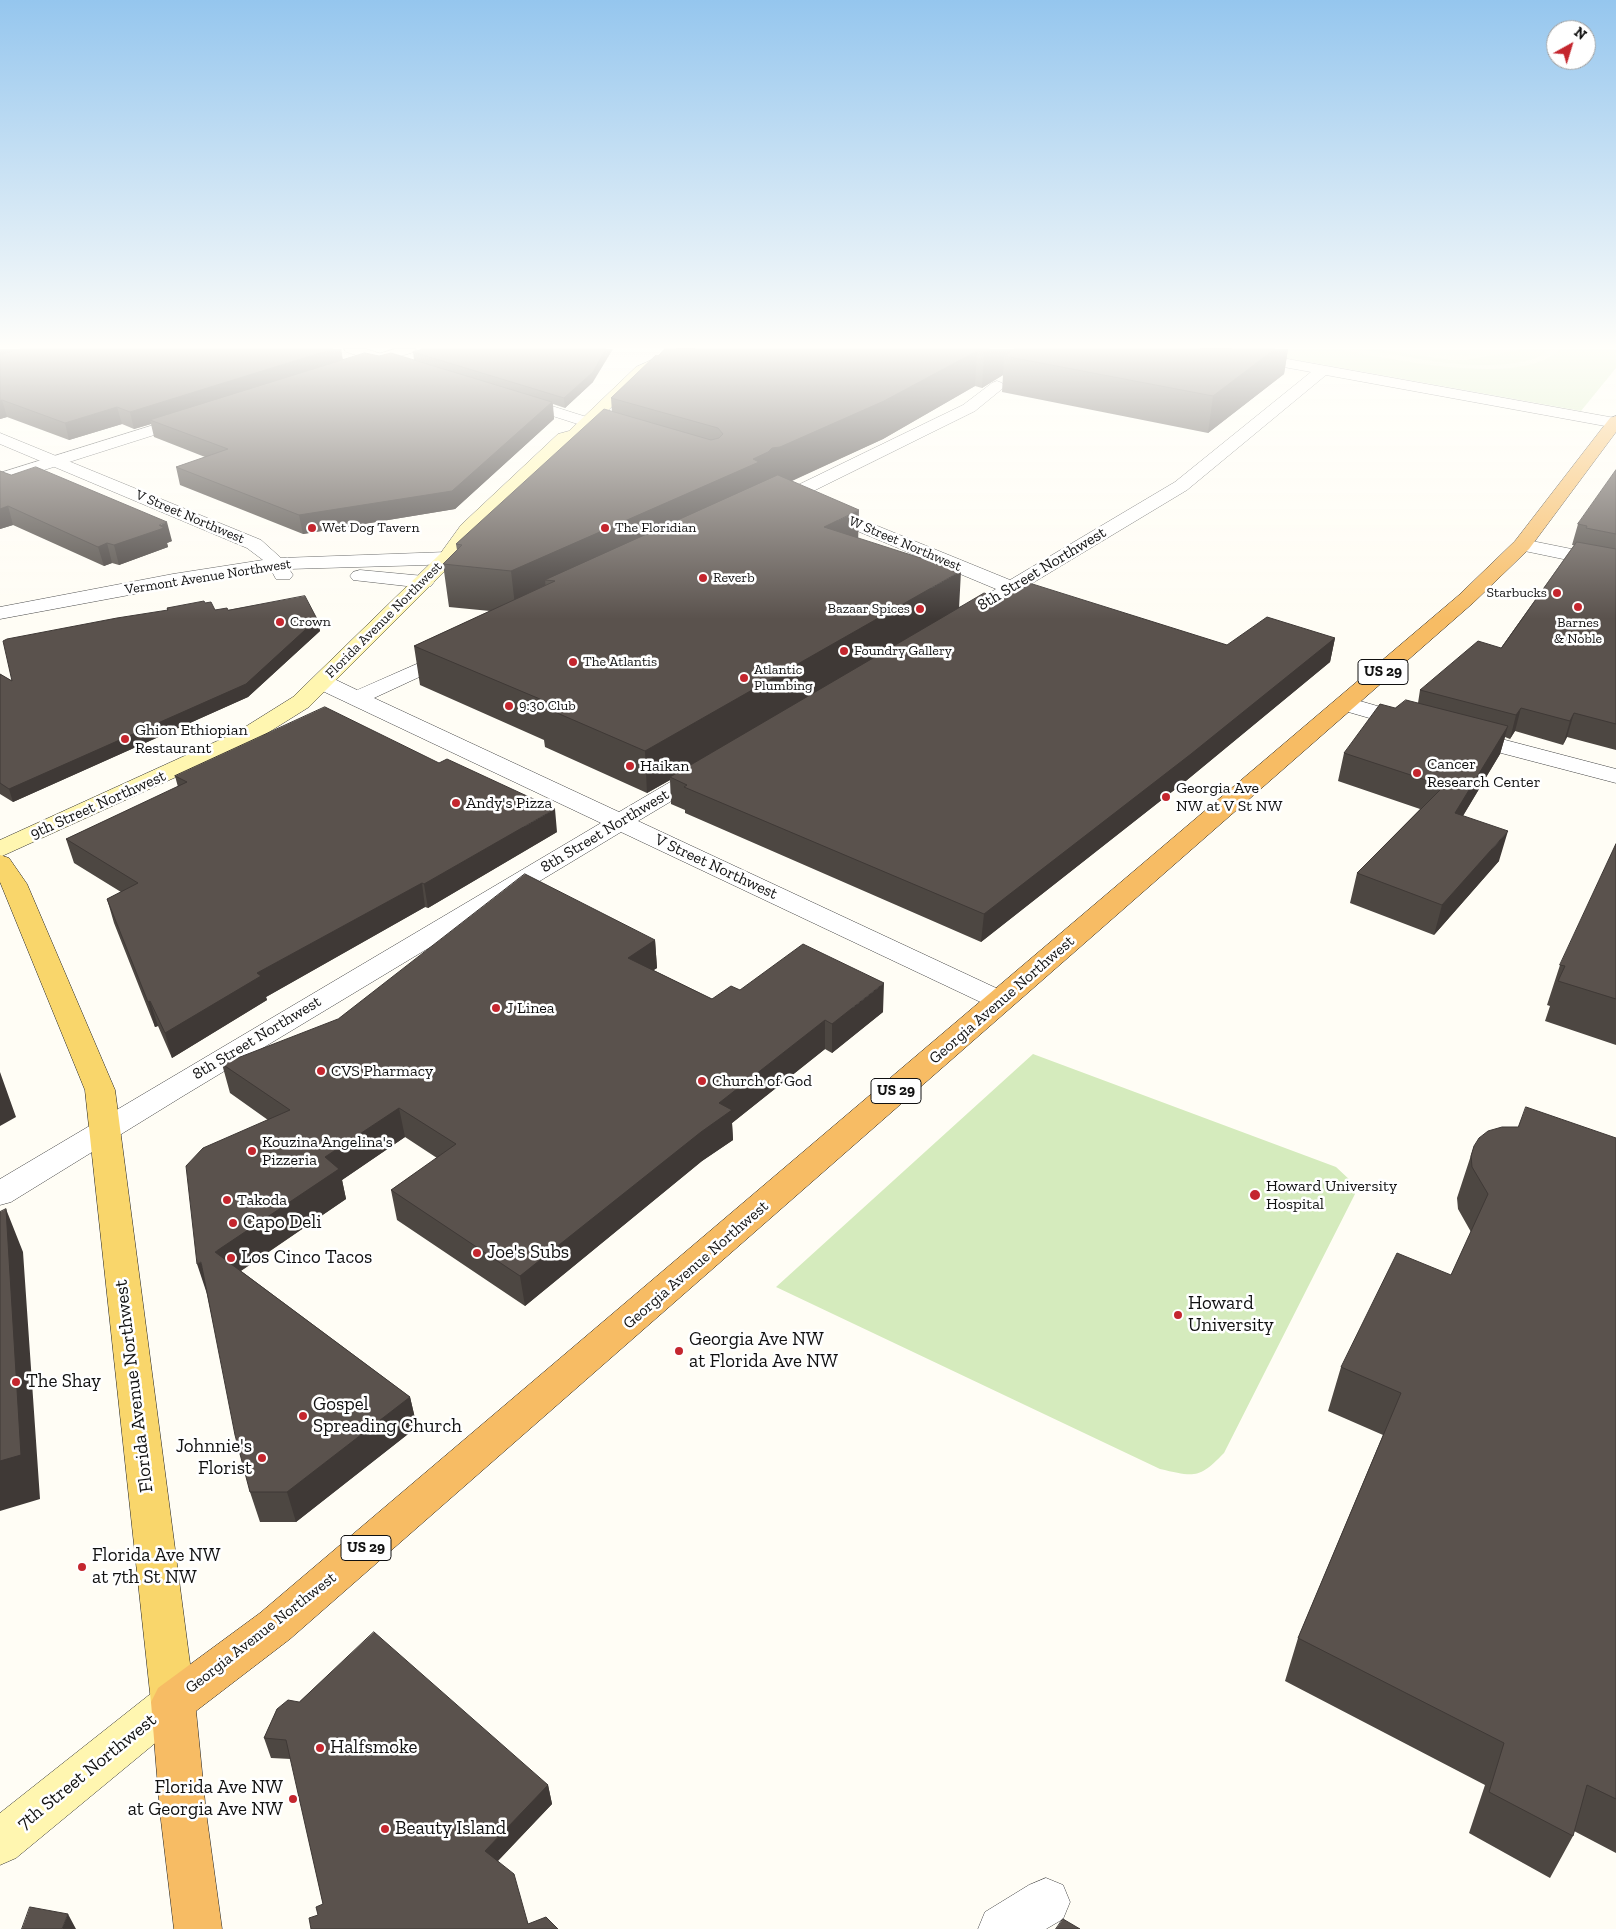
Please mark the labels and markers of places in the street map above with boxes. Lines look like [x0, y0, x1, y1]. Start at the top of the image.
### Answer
place label: Wet Dog Tavern [322, 520, 419, 536]
place label: The Floridian [615, 520, 696, 536]
marker: Wet Dog Tavern [306, 522, 318, 534]
marker: The Floridian [599, 522, 611, 534]
place label: Reverb [713, 570, 755, 586]
marker: Reverb [697, 572, 709, 584]
place label: Starbucks [1486, 585, 1547, 601]
marker: Starbucks [1551, 587, 1563, 599]
place label: Bazaar Spices [827, 601, 910, 617]
marker: Barnes & Noble [1572, 601, 1584, 613]
marker: Bazaar Spices [914, 603, 926, 615]
place label: Crown [290, 614, 331, 630]
place label: Barnes & Noble [1554, 615, 1602, 648]
marker: Crown [274, 616, 286, 628]
place label: Foundry Gallery [854, 643, 952, 659]
marker: Foundry Gallery [838, 645, 850, 657]
place label: The Atlantis [583, 654, 657, 670]
marker: The Atlantis [567, 656, 579, 668]
place label: Atlantic Plumbing [754, 662, 813, 694]
marker: Atlantic Plumbing [738, 672, 750, 684]
place label: 9:30 Club [519, 698, 576, 714]
marker: 9:30 Club [503, 700, 515, 712]
place label: Ghion Ethiopian Restaurant [135, 720, 248, 758]
marker: Ghion Ethiopian Restaurant [119, 733, 131, 745]
place label: Cancer Research Center [1427, 754, 1540, 792]
place label: Haikan [640, 756, 689, 776]
marker: Haikan [624, 760, 636, 772]
marker: Cancer Research Center [1411, 767, 1423, 779]
place label: Georgia Ave NW at V St NW [1176, 778, 1283, 816]
marker: Georgia Ave NW at V St NW [1160, 791, 1172, 803]
place label: Andy's Pizza [466, 793, 552, 813]
marker: Andy's Pizza [450, 797, 462, 809]
place label: J Linea [506, 998, 555, 1018]
marker: J Linea [490, 1002, 502, 1014]
place label: CVS Pharmacy [331, 1061, 433, 1081]
marker: CVS Pharmacy [315, 1065, 327, 1077]
place label: Church of God [712, 1071, 812, 1091]
marker: Church of God [696, 1075, 708, 1087]
place label: Kouzina Angelina's Pizzeria [262, 1132, 393, 1170]
marker: Kouzina Angelina's Pizzeria [246, 1145, 258, 1157]
place label: Howard University Hospital [1266, 1176, 1397, 1214]
marker: Howard University Hospital [1248, 1188, 1262, 1202]
place label: Takoda [237, 1190, 287, 1210]
marker: Takoda [221, 1194, 233, 1206]
place label: Capo Deli [243, 1212, 322, 1234]
marker: Capo Deli [227, 1217, 239, 1229]
place label: Joe's Subs [487, 1242, 569, 1264]
place label: Los Cinco Tacos [241, 1247, 372, 1269]
marker: Joe's Subs [471, 1247, 483, 1259]
marker: Los Cinco Tacos [225, 1252, 237, 1264]
place label: Howard University [1188, 1293, 1274, 1337]
marker: Howard University [1172, 1309, 1184, 1321]
place label: Georgia Ave NW at Florida Ave NW [689, 1329, 838, 1373]
marker: Georgia Ave NW at Florida Ave NW [673, 1345, 685, 1357]
place label: The Shay [26, 1371, 101, 1393]
marker: The Shay [10, 1376, 22, 1388]
place label: Gospel Spreading Church [313, 1394, 462, 1438]
marker: Gospel Spreading Church [297, 1410, 309, 1422]
place label: Johnnie's Florist [176, 1436, 252, 1480]
marker: Johnnie's Florist [256, 1452, 268, 1464]
place label: Florida Ave NW at 7th St NW [92, 1545, 220, 1589]
marker: Florida Ave NW at 7th St NW [76, 1561, 88, 1573]
place label: Halfsmoke [330, 1737, 417, 1759]
marker: Halfsmoke [314, 1742, 326, 1754]
place label: Florida Ave NW at Georgia Ave NW [128, 1777, 283, 1821]
marker: Florida Ave NW at Georgia Ave NW [287, 1793, 299, 1805]
place label: Beauty Island [395, 1818, 506, 1840]
marker: Beauty Island [379, 1823, 391, 1835]

